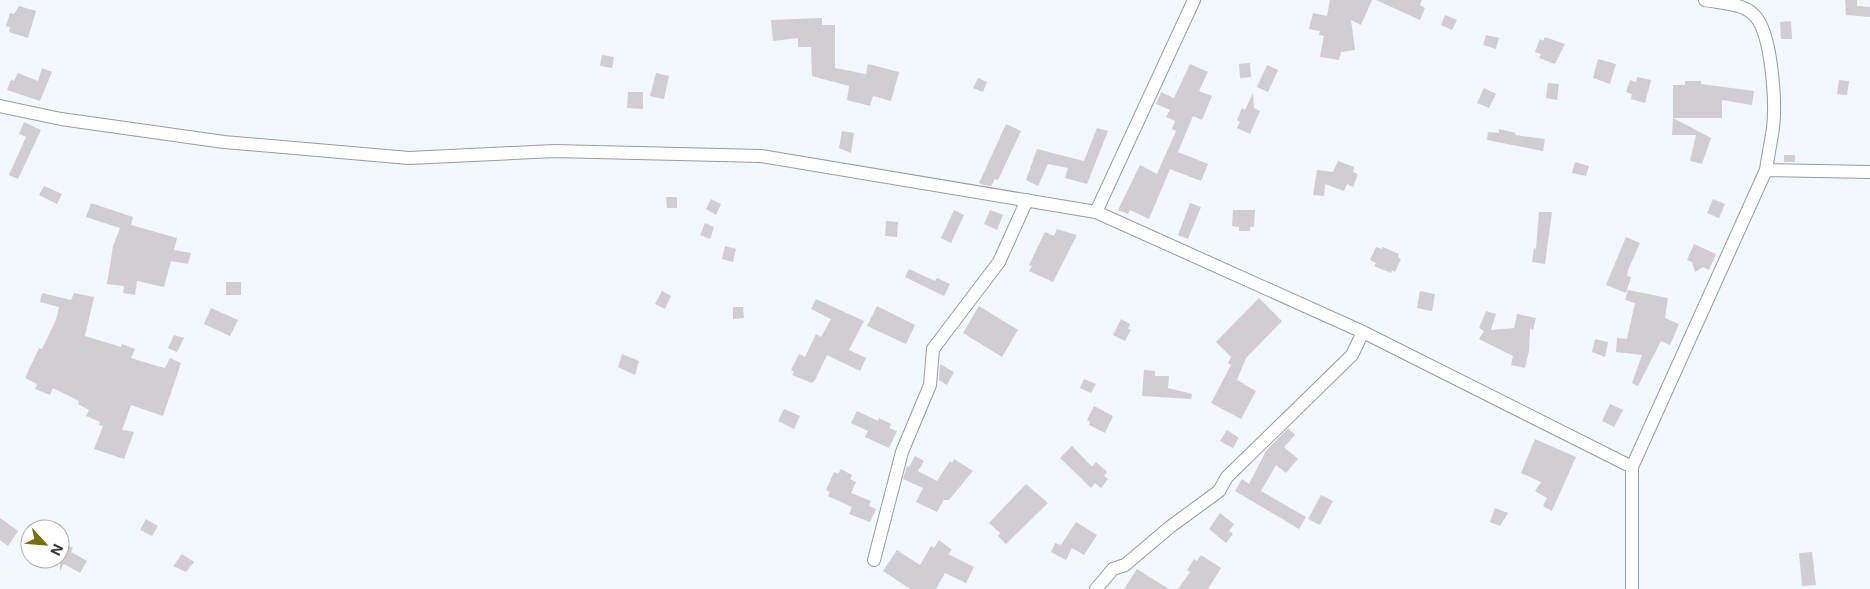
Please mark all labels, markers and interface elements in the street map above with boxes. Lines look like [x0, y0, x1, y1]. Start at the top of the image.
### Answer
north arrow [20, 519, 70, 569]
text: N [47, 541, 67, 558]

